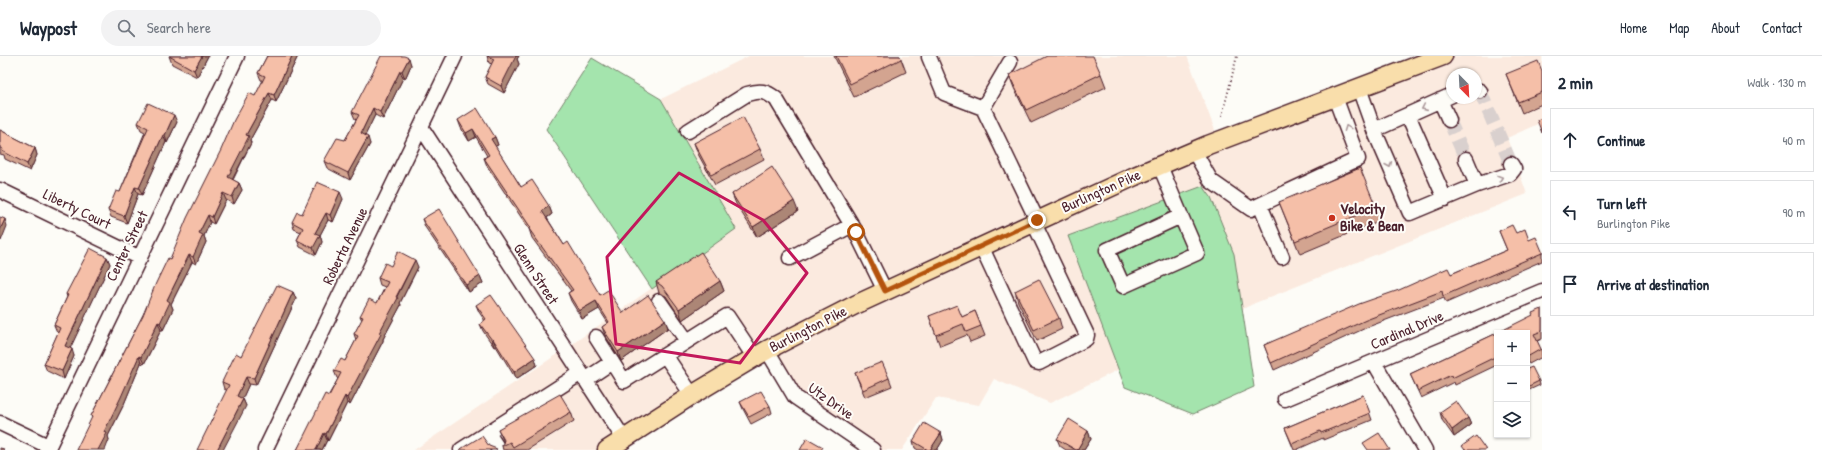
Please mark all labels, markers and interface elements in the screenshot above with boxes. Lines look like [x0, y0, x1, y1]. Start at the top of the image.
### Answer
search box [101, 10, 381, 46]
text: Waypost [20, 15, 77, 41]
icon: search [115, 17, 137, 39]
text: Search here [147, 17, 211, 38]
text: Home [1620, 18, 1647, 37]
text: Map [1669, 18, 1689, 37]
text: About [1711, 18, 1740, 37]
text: Contact [1762, 18, 1802, 37]
north arrow [1446, 68, 1482, 104]
text: 2 min [1558, 71, 1593, 94]
text: Walk · 130 m [1747, 73, 1806, 91]
one-way arrow [1421, 103, 1428, 111]
one-way arrow [1343, 125, 1351, 132]
icon: ahead [1559, 129, 1581, 151]
text: Continue [1597, 130, 1645, 151]
text: 40 m [1782, 131, 1805, 149]
one-way arrow [1385, 162, 1393, 169]
street label: Burlington Pike [1058, 164, 1144, 217]
one-way arrow [1496, 174, 1503, 183]
street label: Liberty Court [40, 183, 115, 234]
text: Turn left [1597, 193, 1647, 214]
place label: Velocity Bike & Bean [1340, 198, 1404, 236]
icon: left [1559, 201, 1581, 223]
text: 90 m [1783, 203, 1805, 221]
street label: Roberta Avenue [317, 204, 372, 288]
street label: Center Street [100, 206, 153, 285]
route end [1028, 211, 1046, 229]
marker: Velocity Bike & Bean [1327, 213, 1337, 223]
text: Burlington Pike [1597, 214, 1670, 232]
route start [847, 223, 865, 241]
street label: Glenn Street [509, 239, 564, 309]
icon: arrive [1559, 273, 1581, 295]
text: Arrive at destination [1597, 274, 1709, 295]
street label: Burlington Pike [765, 300, 850, 357]
street label: Cardinal Drive [1367, 305, 1447, 354]
map controls [1494, 330, 1530, 438]
button: + [1494, 330, 1530, 366]
button: − [1494, 366, 1530, 402]
street label: Utz Drive [804, 377, 858, 424]
button: layers [1494, 402, 1530, 438]

